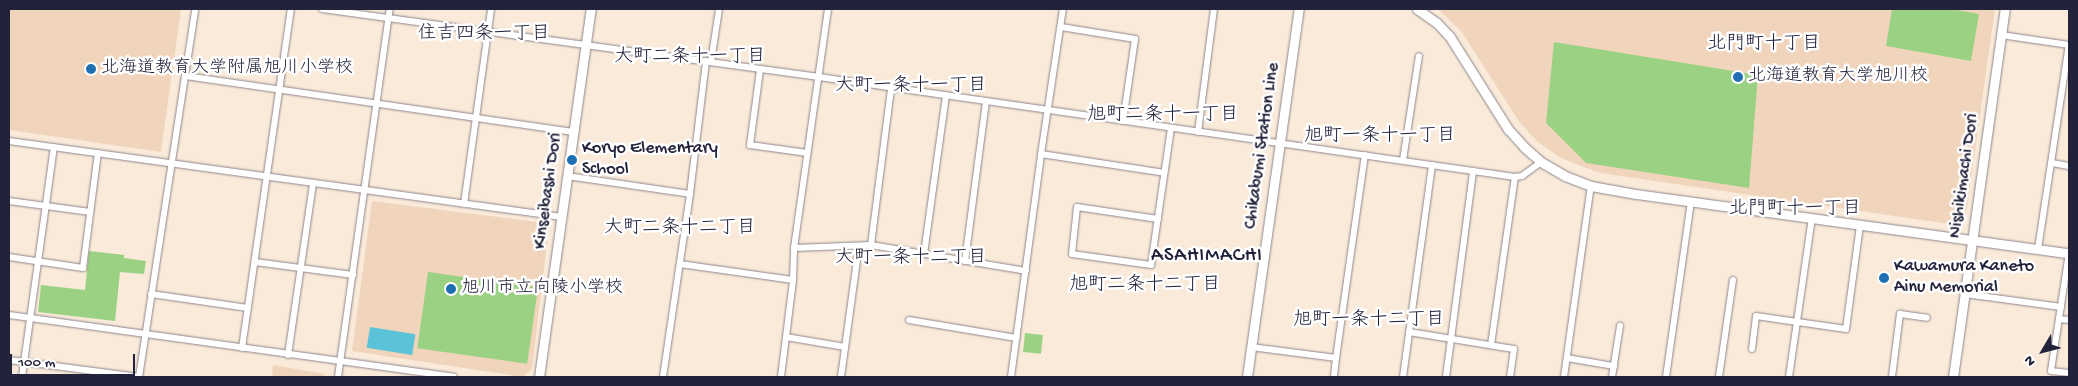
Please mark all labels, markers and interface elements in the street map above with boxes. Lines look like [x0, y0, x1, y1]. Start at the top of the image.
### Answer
district label: 住吉四条一丁目 [418, 24, 550, 46]
district label: 北門町十丁目 [1707, 34, 1821, 56]
district label: 大町二条十一丁目 [614, 47, 766, 69]
place label: 北海道教育大学附属旭川小学校 [101, 58, 353, 80]
street label: Chikabumi Station Line [1241, 61, 1285, 231]
marker: 北海道教育大学附属旭川小学校 [85, 63, 97, 75]
place label: 北海道教育大学旭川校 [1748, 66, 1928, 88]
marker: 北海道教育大学旭川校 [1732, 71, 1744, 83]
district label: 大町一条十一丁目 [835, 76, 987, 98]
district label: 旭町二条十一丁目 [1087, 105, 1239, 127]
street label: Nishikimachi Dori [1946, 112, 1984, 240]
district label: 旭町一条十一丁目 [1304, 126, 1456, 148]
street label: Kinseibashi Dori [530, 131, 568, 251]
place label: Koryo Elementary School [582, 139, 718, 182]
marker: Koryo Elementary School [566, 154, 578, 166]
district label: 北門町十一丁目 [1729, 199, 1861, 221]
district label: 大町二条十二丁目 [604, 218, 756, 240]
district label: ASAHIMACHI [1150, 244, 1264, 268]
district label: 大町一条十二丁目 [835, 248, 987, 270]
place label: Kawamura Kaneto Ainu Memorial [1894, 257, 2034, 300]
marker: Kawamura Kaneto Ainu Memorial [1878, 272, 1890, 284]
district label: 旭町二条十二丁目 [1069, 275, 1221, 297]
place label: 旭川市立向陵小学校 [461, 278, 623, 300]
marker: 旭川市立向陵小学校 [445, 283, 457, 295]
district label: 旭町一条十二丁目 [1293, 310, 1445, 332]
north arrow [2018, 326, 2068, 376]
scale bar [12, 344, 138, 376]
text: N [2021, 352, 2040, 369]
text: 100 m [18, 354, 55, 372]

